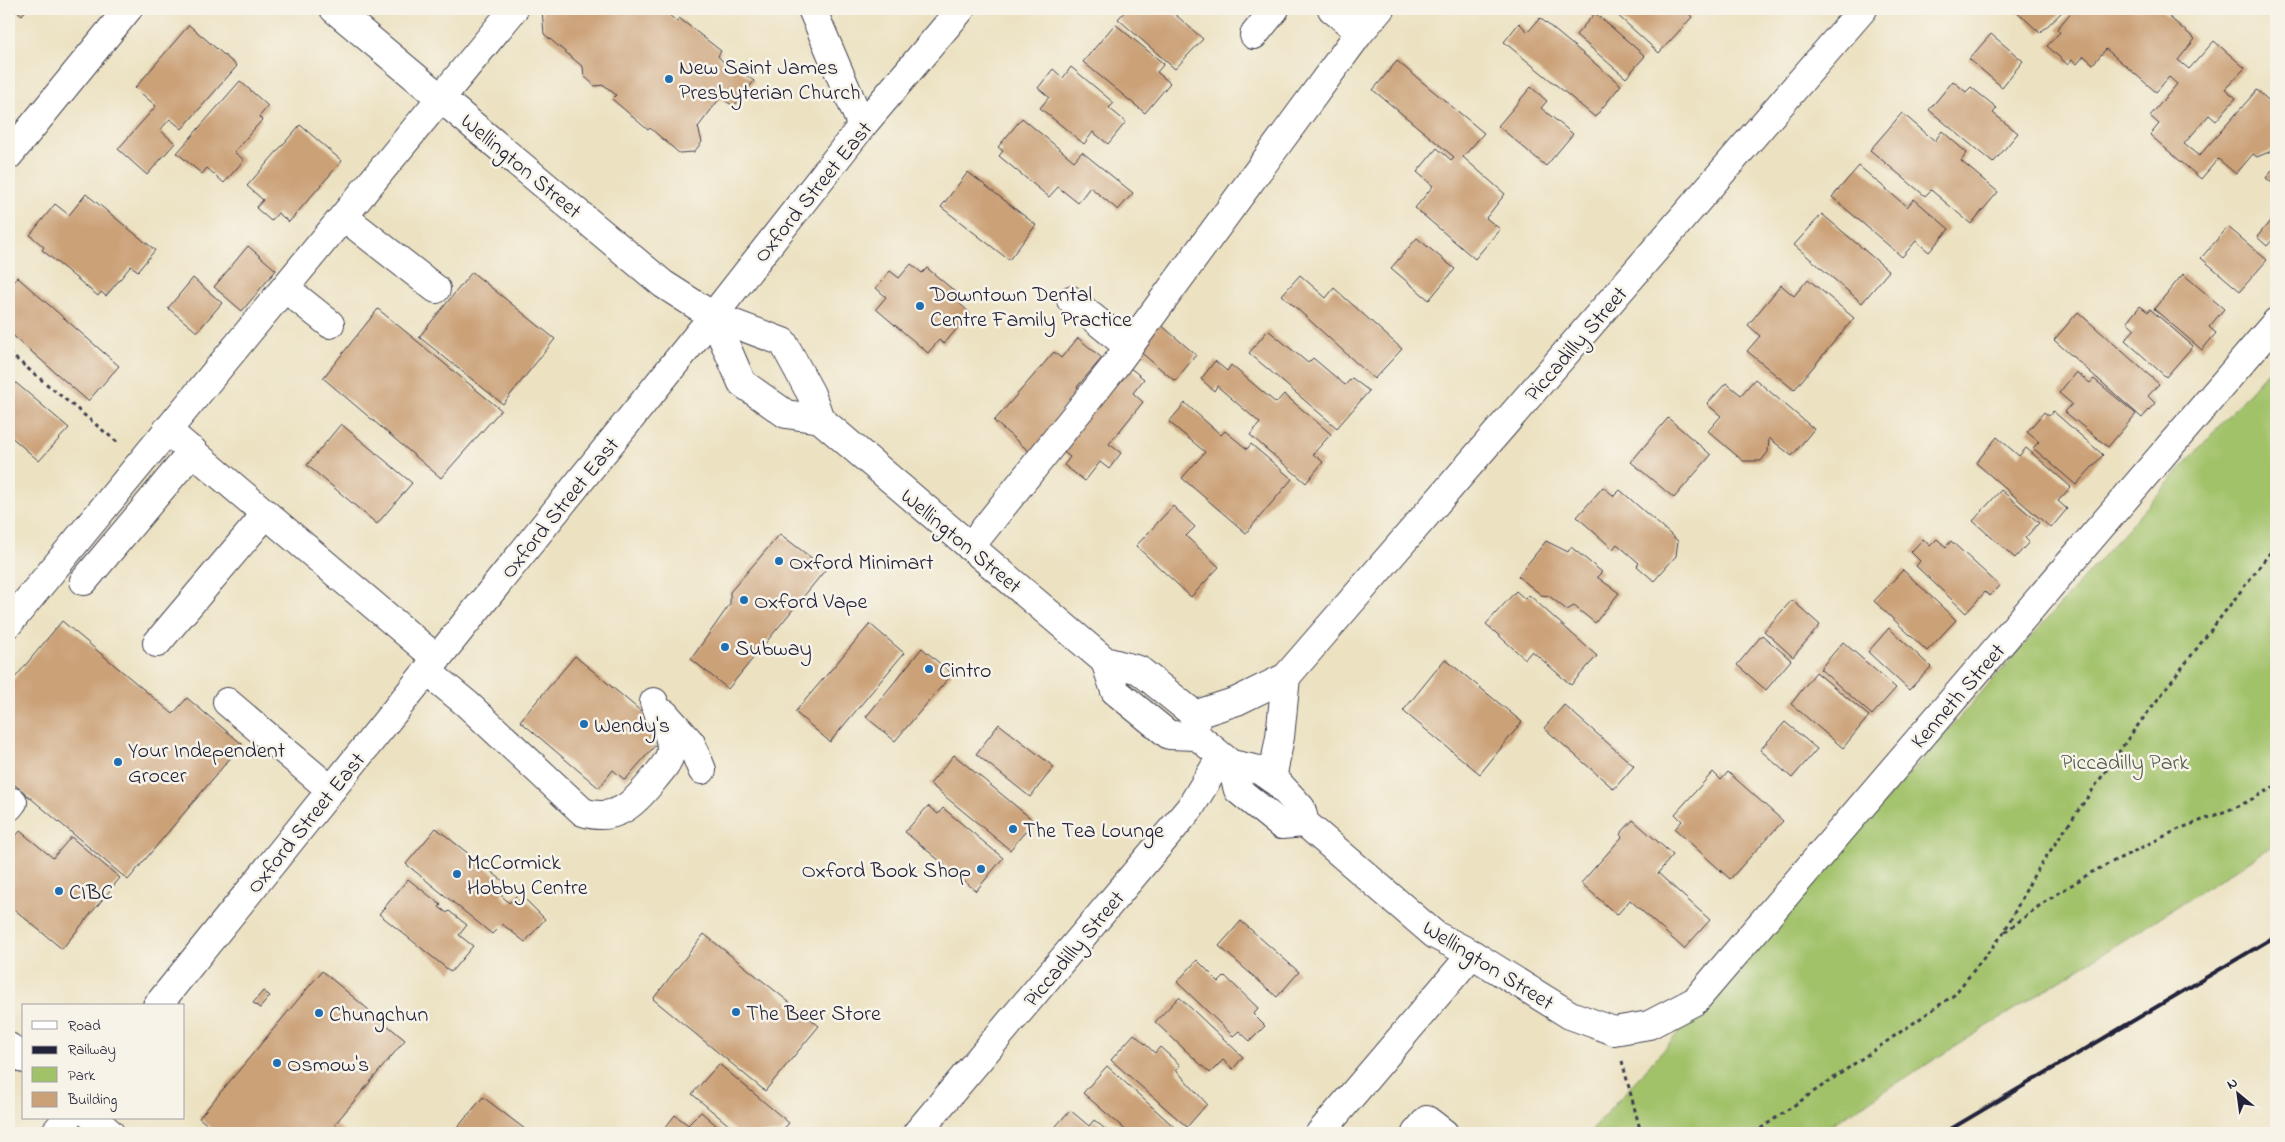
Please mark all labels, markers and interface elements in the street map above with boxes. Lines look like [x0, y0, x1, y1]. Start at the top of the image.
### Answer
place label: New Saint James Presbyterian Church [679, 53, 860, 111]
marker: New Saint James Presbyterian Church [663, 73, 675, 85]
street label: Wellington Street [452, 107, 588, 229]
street label: Oxford Street East [747, 115, 882, 271]
place label: Downtown Dental Centre Family Practice [929, 280, 1132, 338]
street label: Piccadilly Street [1518, 280, 1638, 410]
marker: Downtown Dental Centre Family Practice [914, 300, 926, 312]
street label: Oxford Street East [494, 431, 629, 587]
street label: Wellington Street [892, 482, 1028, 604]
place label: Oxford Minimart [789, 548, 934, 580]
marker: Oxford Minimart [773, 555, 785, 567]
place label: Oxford Vape [754, 587, 868, 619]
marker: Oxford Vape [738, 594, 750, 606]
place label: Subway [735, 634, 812, 667]
street label: Kenneth Street [1904, 637, 2015, 757]
marker: Subway [719, 641, 731, 653]
place label: Cintro [939, 656, 992, 688]
marker: Cintro [923, 663, 935, 675]
place label: Wendy's [594, 711, 670, 744]
marker: Wendy's [578, 718, 590, 730]
place label: Your Independent Grocer [128, 736, 286, 793]
street label: Oxford Street East [240, 746, 375, 902]
park label: Piccadilly Park [2061, 748, 2189, 781]
marker: Your Independent Grocer [112, 756, 124, 768]
place label: The Tea Lounge [1023, 816, 1164, 849]
marker: The Tea Lounge [1007, 823, 1019, 835]
place label: McCormick Hobby Centre [467, 848, 588, 906]
place label: Oxford Book Shop [802, 856, 971, 888]
marker: Oxford Book Shop [975, 863, 987, 875]
marker: McCormick Hobby Centre [451, 868, 463, 880]
place label: CIBC [69, 878, 113, 910]
street label: Piccadilly Street [1017, 884, 1135, 1016]
marker: CIBC [53, 885, 65, 897]
street label: Wellington Street [1415, 913, 1560, 1021]
place label: The Beer Store [746, 999, 881, 1031]
place label: Chungchun [329, 1000, 428, 1033]
legend [22, 1004, 185, 1120]
marker: The Beer Store [730, 1006, 742, 1018]
marker: Chungchun [313, 1007, 325, 1019]
text: Road [68, 1015, 101, 1037]
text: Railway [68, 1039, 116, 1062]
place label: Osmow's [287, 1050, 369, 1082]
marker: Osmow's [271, 1057, 283, 1069]
text: Park [68, 1065, 96, 1087]
north arrow [2212, 1070, 2262, 1120]
text: N [2223, 1072, 2242, 1095]
text: Building [67, 1089, 117, 1112]

